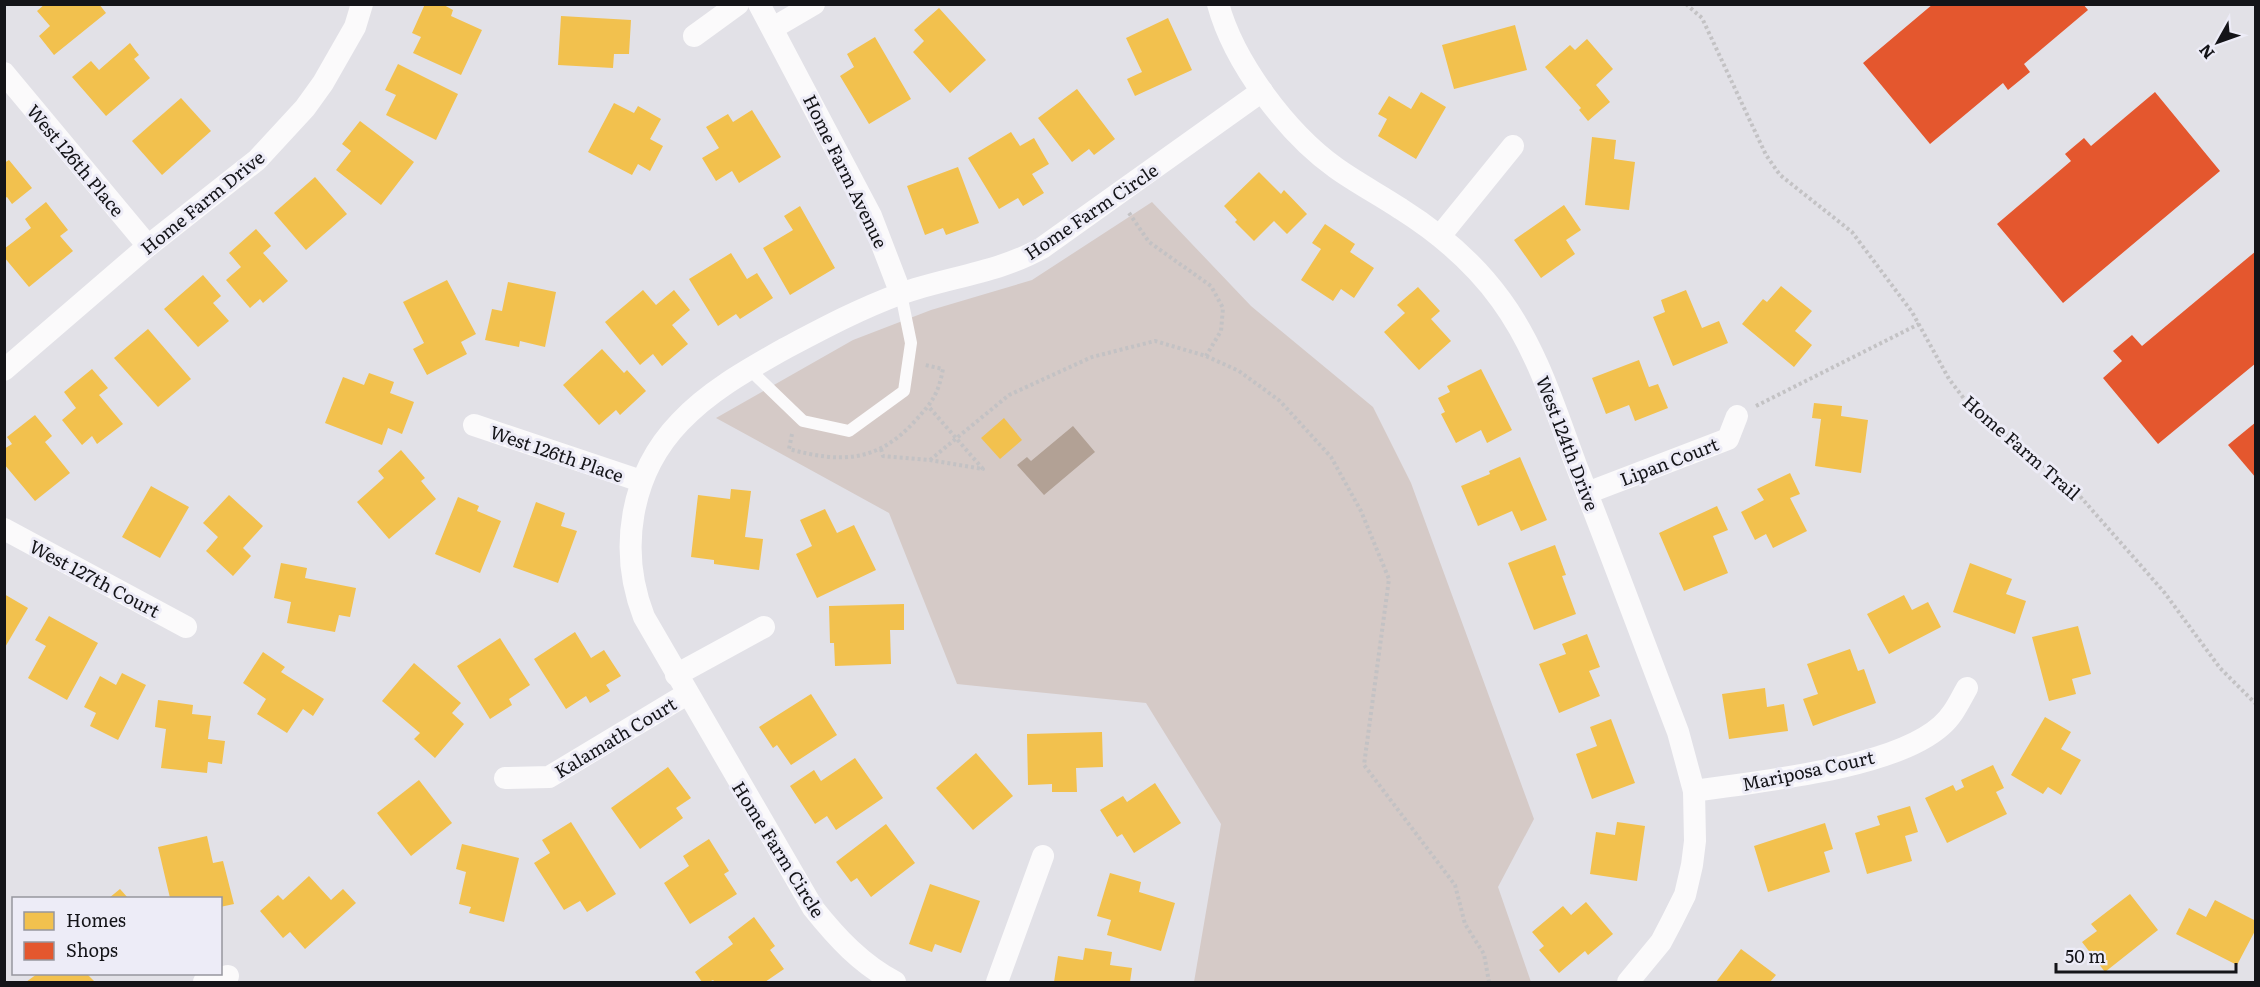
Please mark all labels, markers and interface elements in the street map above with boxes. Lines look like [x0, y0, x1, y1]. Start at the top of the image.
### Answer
north arrow [2188, 12, 2248, 72]
text: N [2192, 39, 2219, 65]
street label: Home Farm Avenue [797, 89, 895, 253]
street label: West 126th Place [21, 98, 131, 222]
street label: Home Farm Drive [134, 144, 270, 260]
street label: Home Farm Circle [1019, 156, 1163, 266]
street label: West 124th Drive [1530, 372, 1606, 514]
street label: Home Farm Trail [1957, 388, 2087, 506]
street label: West 126th Place [487, 418, 627, 488]
street label: Lipan Court [1616, 430, 1723, 492]
street label: West 127th Court [25, 532, 166, 624]
street label: Kalamath Court [549, 689, 682, 784]
street label: Mariposa Court [1739, 743, 1877, 797]
street label: Home Farm Circle [726, 776, 832, 922]
legend [12, 897, 222, 975]
text: Homes [66, 906, 126, 933]
text: Shops [66, 936, 118, 963]
scale bar [2056, 936, 2236, 974]
text: 50 m [2065, 942, 2106, 969]

